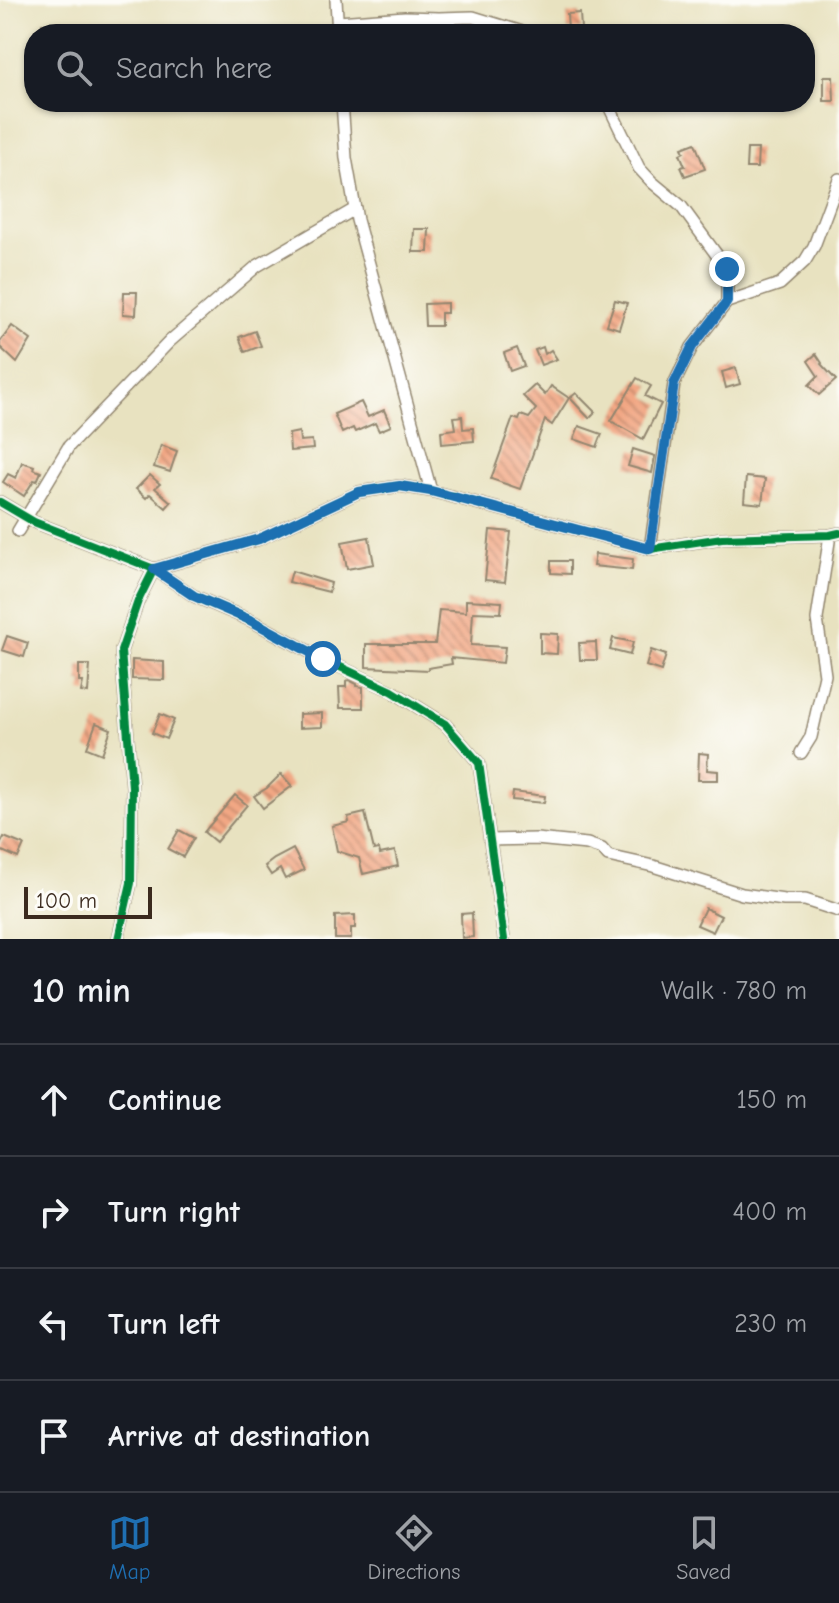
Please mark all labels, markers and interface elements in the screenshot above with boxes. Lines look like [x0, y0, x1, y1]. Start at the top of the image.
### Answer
search box [24, 24, 815, 112]
icon: search [52, 46, 96, 90]
text: Search here [116, 51, 272, 86]
route end [709, 251, 745, 287]
route start [305, 641, 341, 677]
scale bar [24, 883, 152, 919]
text: 100 m [36, 888, 97, 914]
text: 10 min [32, 971, 131, 1011]
text: Walk · 780 m [661, 976, 807, 1006]
icon: ahead [32, 1078, 76, 1122]
text: Continue [108, 1083, 222, 1118]
text: 150 m [737, 1085, 807, 1115]
icon: right [32, 1190, 76, 1234]
text: Turn right [108, 1195, 240, 1230]
text: 400 m [733, 1197, 807, 1227]
icon: left [32, 1302, 76, 1346]
text: Turn left [108, 1307, 220, 1342]
text: 230 m [734, 1309, 807, 1339]
icon: arrive [32, 1414, 76, 1458]
text: Arrive at destination [108, 1419, 370, 1454]
tab: Map [108, 1511, 152, 1585]
tab: Directions [368, 1511, 461, 1585]
tab: Saved [676, 1511, 731, 1585]

